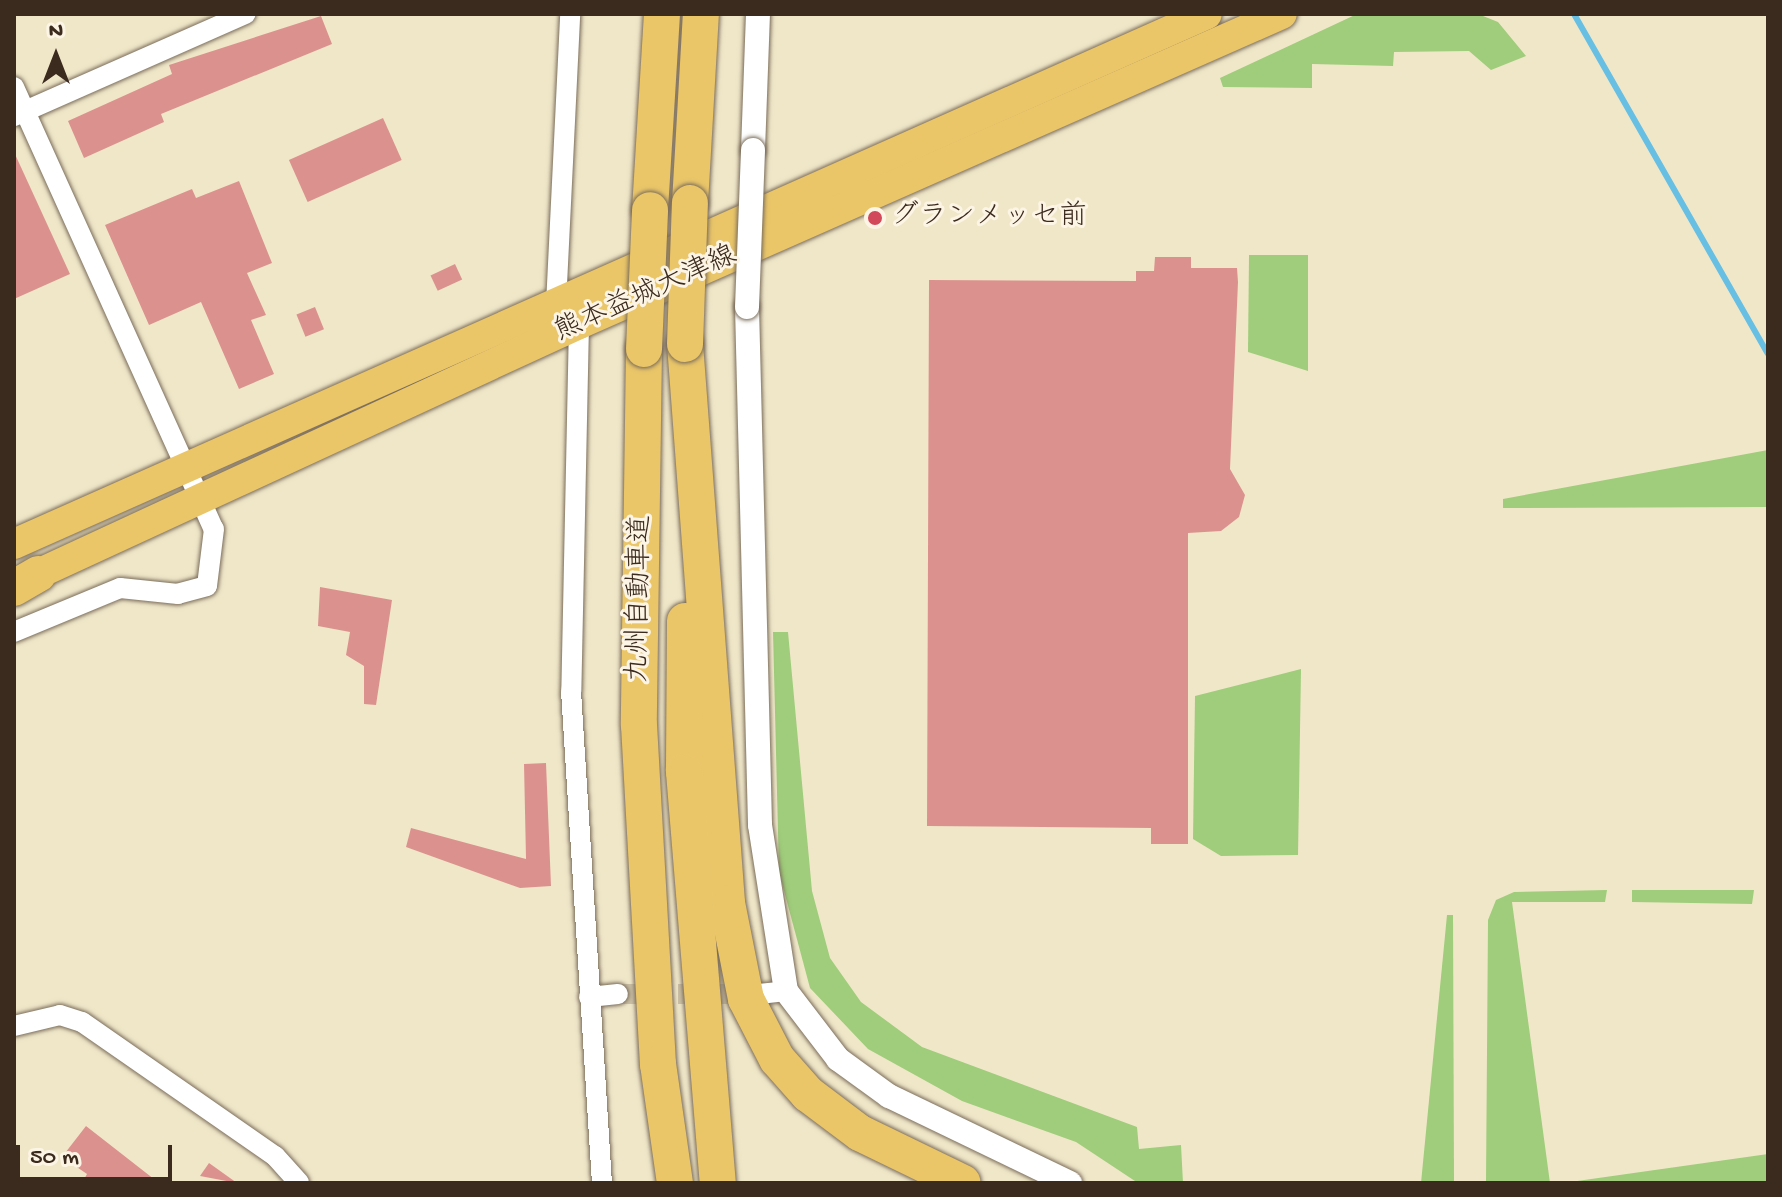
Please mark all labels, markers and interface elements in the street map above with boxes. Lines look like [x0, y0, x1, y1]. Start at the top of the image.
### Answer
north arrow [16, 16, 96, 96]
text: N [49, 19, 63, 45]
place label: グランメッセ前 [891, 201, 1087, 235]
marker: グランメッセ前 [866, 209, 884, 227]
street label: 熊本益城大津線 [550, 240, 742, 350]
street label: 九州自動車道 [623, 515, 659, 683]
scale bar [20, 1129, 176, 1179]
text: 50 m [30, 1144, 79, 1173]

